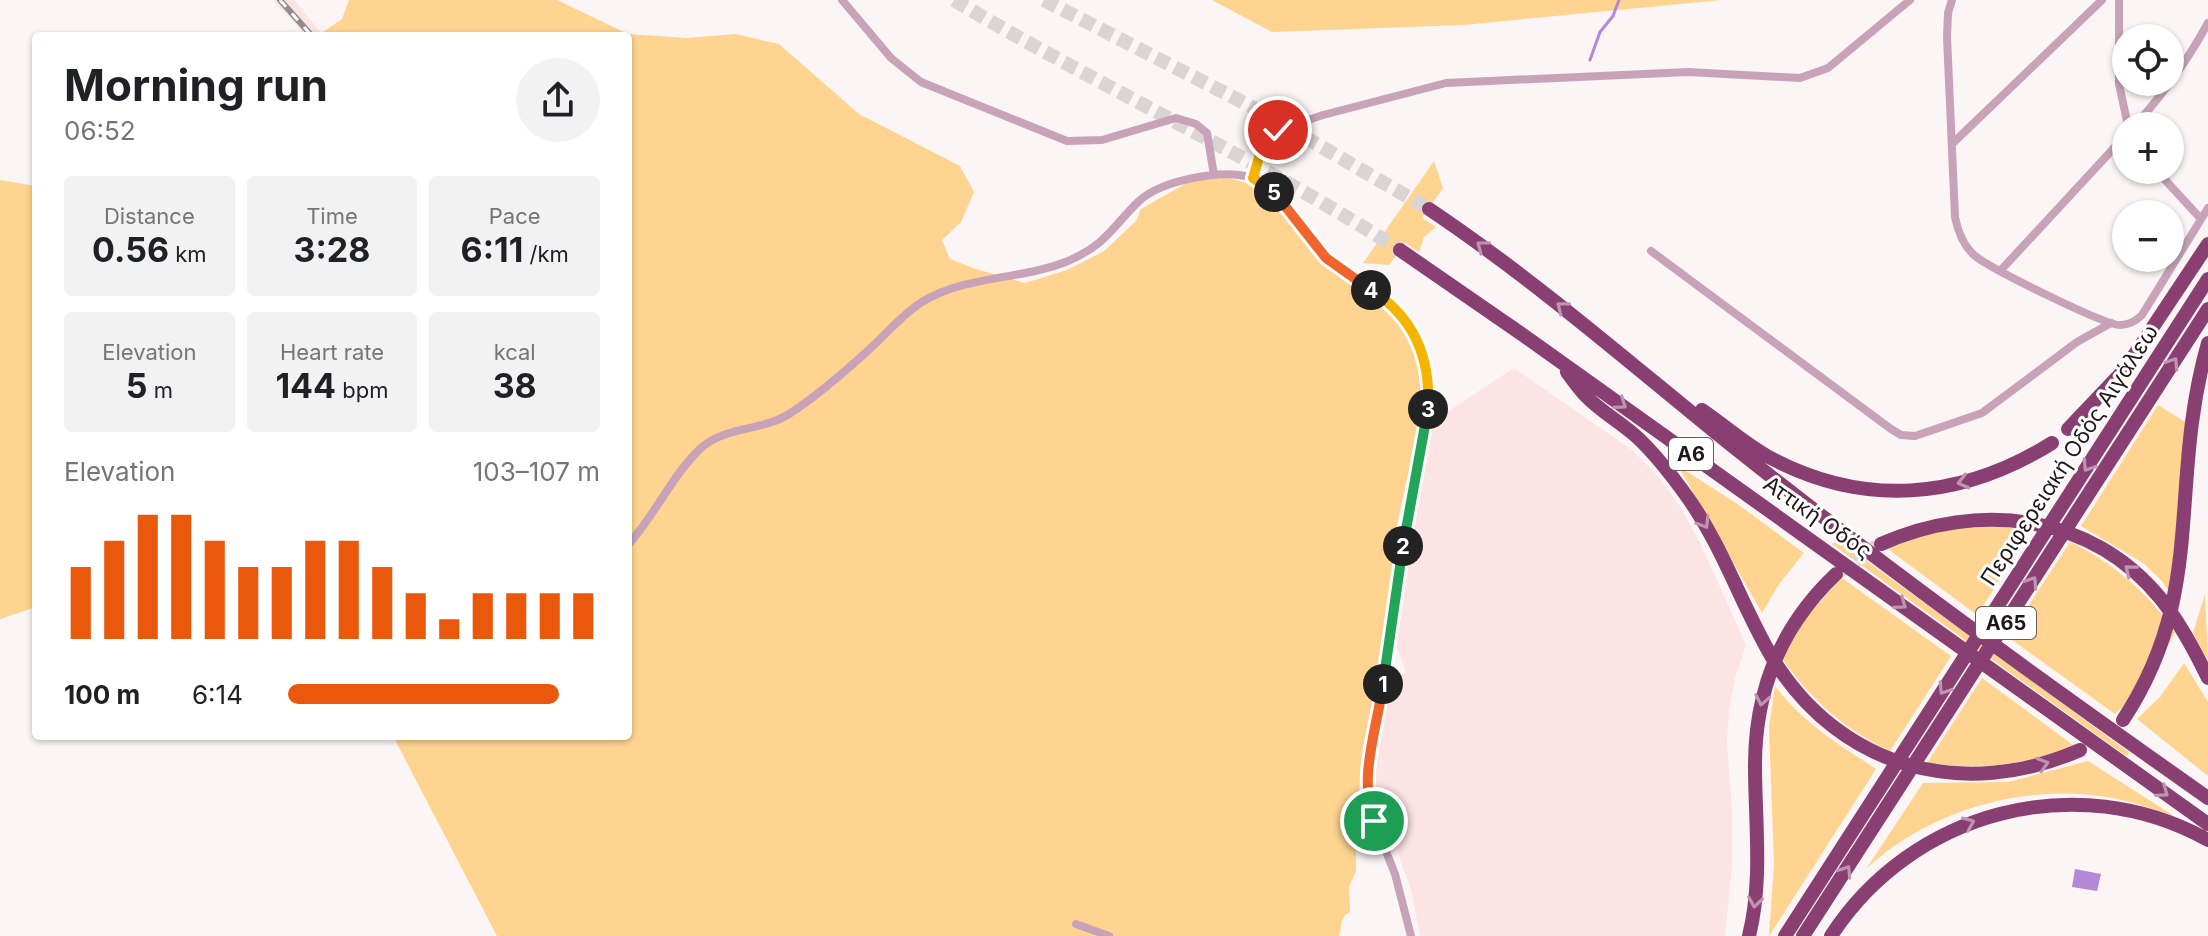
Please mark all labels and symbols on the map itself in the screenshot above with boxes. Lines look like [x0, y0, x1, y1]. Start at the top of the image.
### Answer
pin [1244, 96, 1312, 164]
pin: 5 [1254, 172, 1294, 212]
one-way arrow [1476, 241, 1490, 255]
pin: 4 [1351, 270, 1391, 310]
one-way arrow [1557, 302, 1571, 317]
street label: Περιφερειακή Οδός Αιγάλεω [1975, 320, 2163, 590]
one-way arrow [2164, 357, 2179, 372]
pin: 3 [1408, 389, 1448, 429]
one-way arrow [1612, 395, 1626, 409]
road number: Α6 [1669, 438, 1713, 470]
one-way arrow [2083, 457, 2098, 472]
street label: Αττική Οδός [1759, 470, 1877, 564]
one-way arrow [1956, 472, 1970, 489]
one-way arrow [1694, 514, 1710, 529]
pin: 2 [1383, 526, 1423, 566]
one-way arrow [2124, 565, 2139, 579]
one-way arrow [2023, 576, 2038, 590]
one-way arrow [1892, 594, 1907, 608]
road number: Α65 [1976, 607, 2036, 639]
pin: 1 [1363, 664, 1403, 704]
one-way arrow [1939, 680, 1954, 695]
one-way arrow [1754, 694, 1771, 707]
one-way arrow [2035, 757, 2049, 773]
one-way arrow [2154, 782, 2169, 797]
pin [1340, 787, 1408, 855]
one-way arrow [1961, 817, 1975, 833]
one-way arrow [1836, 865, 1851, 879]
one-way arrow [1747, 895, 1764, 909]

